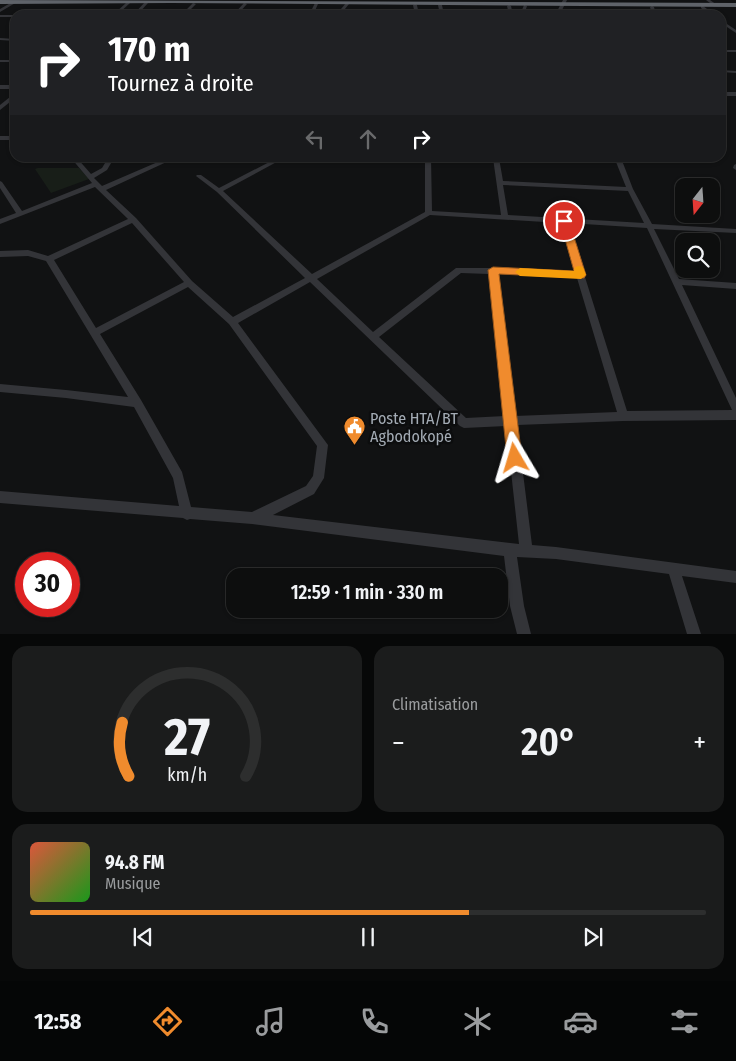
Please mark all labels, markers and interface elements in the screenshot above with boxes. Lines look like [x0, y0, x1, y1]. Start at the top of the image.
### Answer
text: 170 m [108, 28, 191, 70]
icon: right [25, 30, 90, 95]
text: Tournez à droite [108, 70, 254, 97]
icon: left [301, 125, 329, 153]
icon: ahead [354, 125, 382, 153]
icon: right [407, 125, 435, 153]
north arrow [675, 178, 720, 222]
map controls [675, 178, 720, 278]
pin [543, 200, 585, 242]
icon: arrive [550, 207, 578, 235]
button: search [675, 233, 720, 278]
place label: Poste HTA/BT Agbodokopé [370, 409, 458, 446]
public building icon: Poste HTA/BT Agbodokopé [342, 415, 366, 446]
position arrow [488, 431, 540, 483]
speed limit sign: 30 [15, 552, 80, 617]
text: 12:59 · 1 min · 330 m [291, 581, 443, 604]
text: Climatisation [392, 695, 478, 714]
text: 27 [163, 706, 210, 769]
text: 20° [521, 719, 577, 765]
text: − [392, 726, 405, 759]
text: + [693, 726, 706, 759]
text: km/h [167, 764, 207, 786]
text: 94.8 FM [105, 851, 164, 874]
text: Musique [105, 874, 160, 893]
icon: previous [129, 923, 157, 951]
icon: pause [354, 923, 382, 951]
icon: next [579, 923, 607, 951]
icon: directions [150, 1004, 185, 1039]
icon: music [253, 1004, 288, 1039]
icon: phone [357, 1004, 392, 1039]
icon: climate [460, 1004, 495, 1039]
icon: car [563, 1004, 598, 1039]
icon: filters [667, 1004, 702, 1039]
text: 12:58 [34, 1008, 81, 1035]

